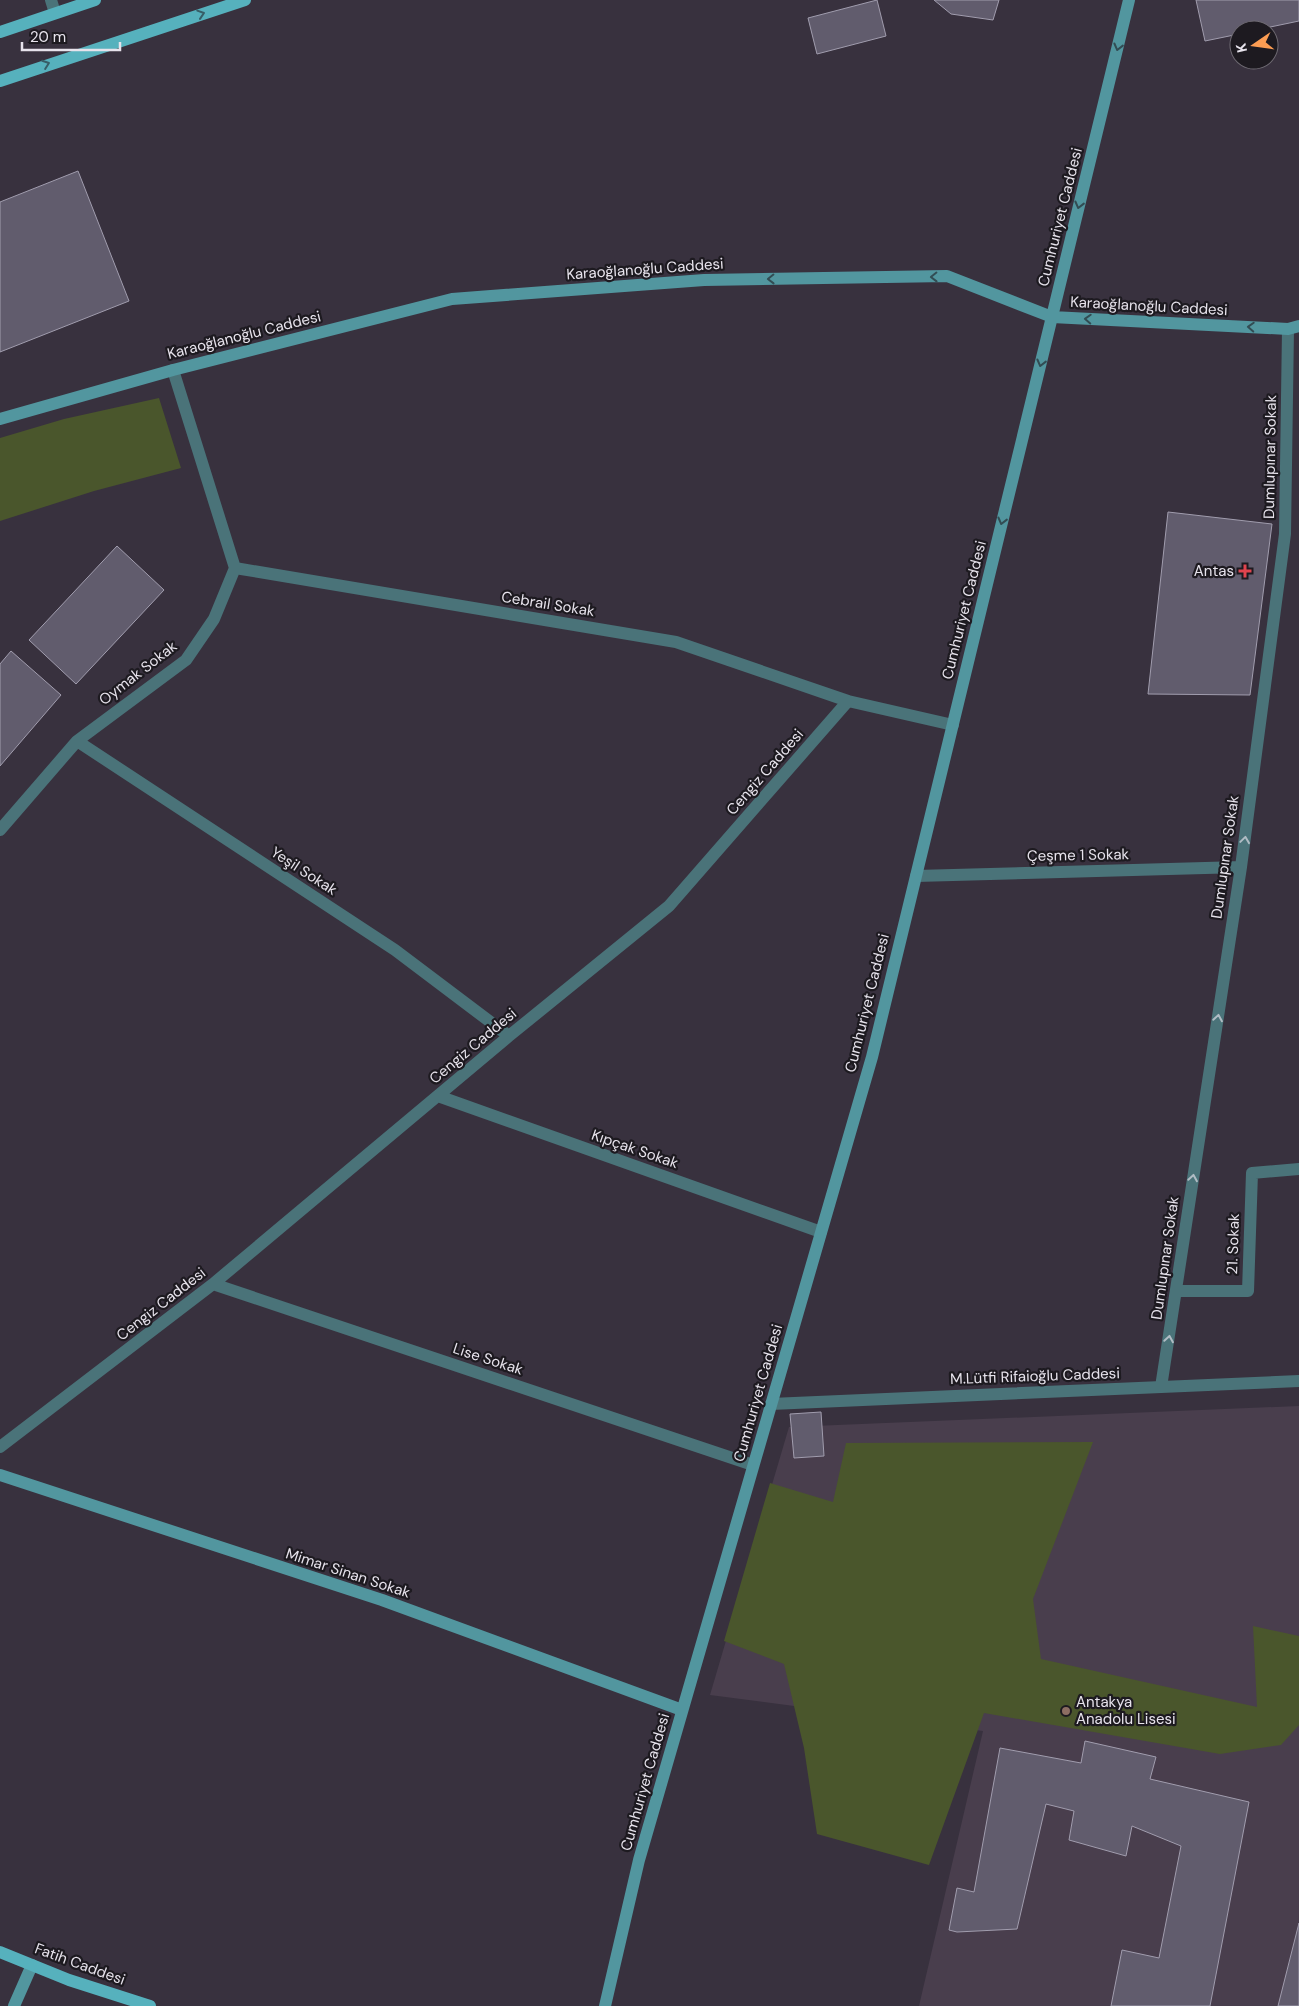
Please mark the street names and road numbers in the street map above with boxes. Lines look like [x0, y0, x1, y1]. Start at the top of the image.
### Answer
street label: Cumhuriyet Caddesi [1033, 146, 1087, 288]
street label: Karaoğlanoğlu Caddesi [566, 254, 724, 284]
street label: Karaoğlanoğlu Caddesi [1070, 292, 1228, 320]
street label: Karaoğlanoğlu Caddesi [165, 306, 323, 364]
street label: Dumlupınar Sokak [1259, 394, 1281, 519]
street label: Cumhuriyet Caddesi [937, 539, 991, 681]
street label: Cebrail Sokak [500, 587, 596, 621]
street label: Oymak Sokak [95, 636, 181, 710]
street label: Cengiz Caddesi [722, 725, 808, 819]
street label: Dumlupınar Sokak [1206, 794, 1244, 920]
street label: Yeşil Sokak [267, 842, 341, 900]
street label: Çeşme 1 Sokak [1027, 844, 1130, 866]
street label: Cumhuriyet Caddesi [840, 932, 894, 1074]
street label: Cengiz Caddesi [425, 1004, 521, 1088]
street label: Kıpçak Sokak [589, 1125, 681, 1173]
street label: Dumlupınar Sokak [1146, 1195, 1184, 1321]
street label: 21. Sokak [1222, 1213, 1244, 1275]
street label: Cengiz Caddesi [112, 1263, 210, 1345]
street label: Cumhuriyet Caddesi [729, 1322, 787, 1464]
street label: Lise Sokak [450, 1338, 526, 1380]
street label: M.Lütfi Rifaioğlu Caddesi [950, 1363, 1120, 1389]
street label: Mimar Sinan Sokak [283, 1543, 413, 1603]
street label: Cumhuriyet Caddesi [616, 1711, 674, 1853]
street label: Fatih Caddesi [32, 1938, 128, 1990]

